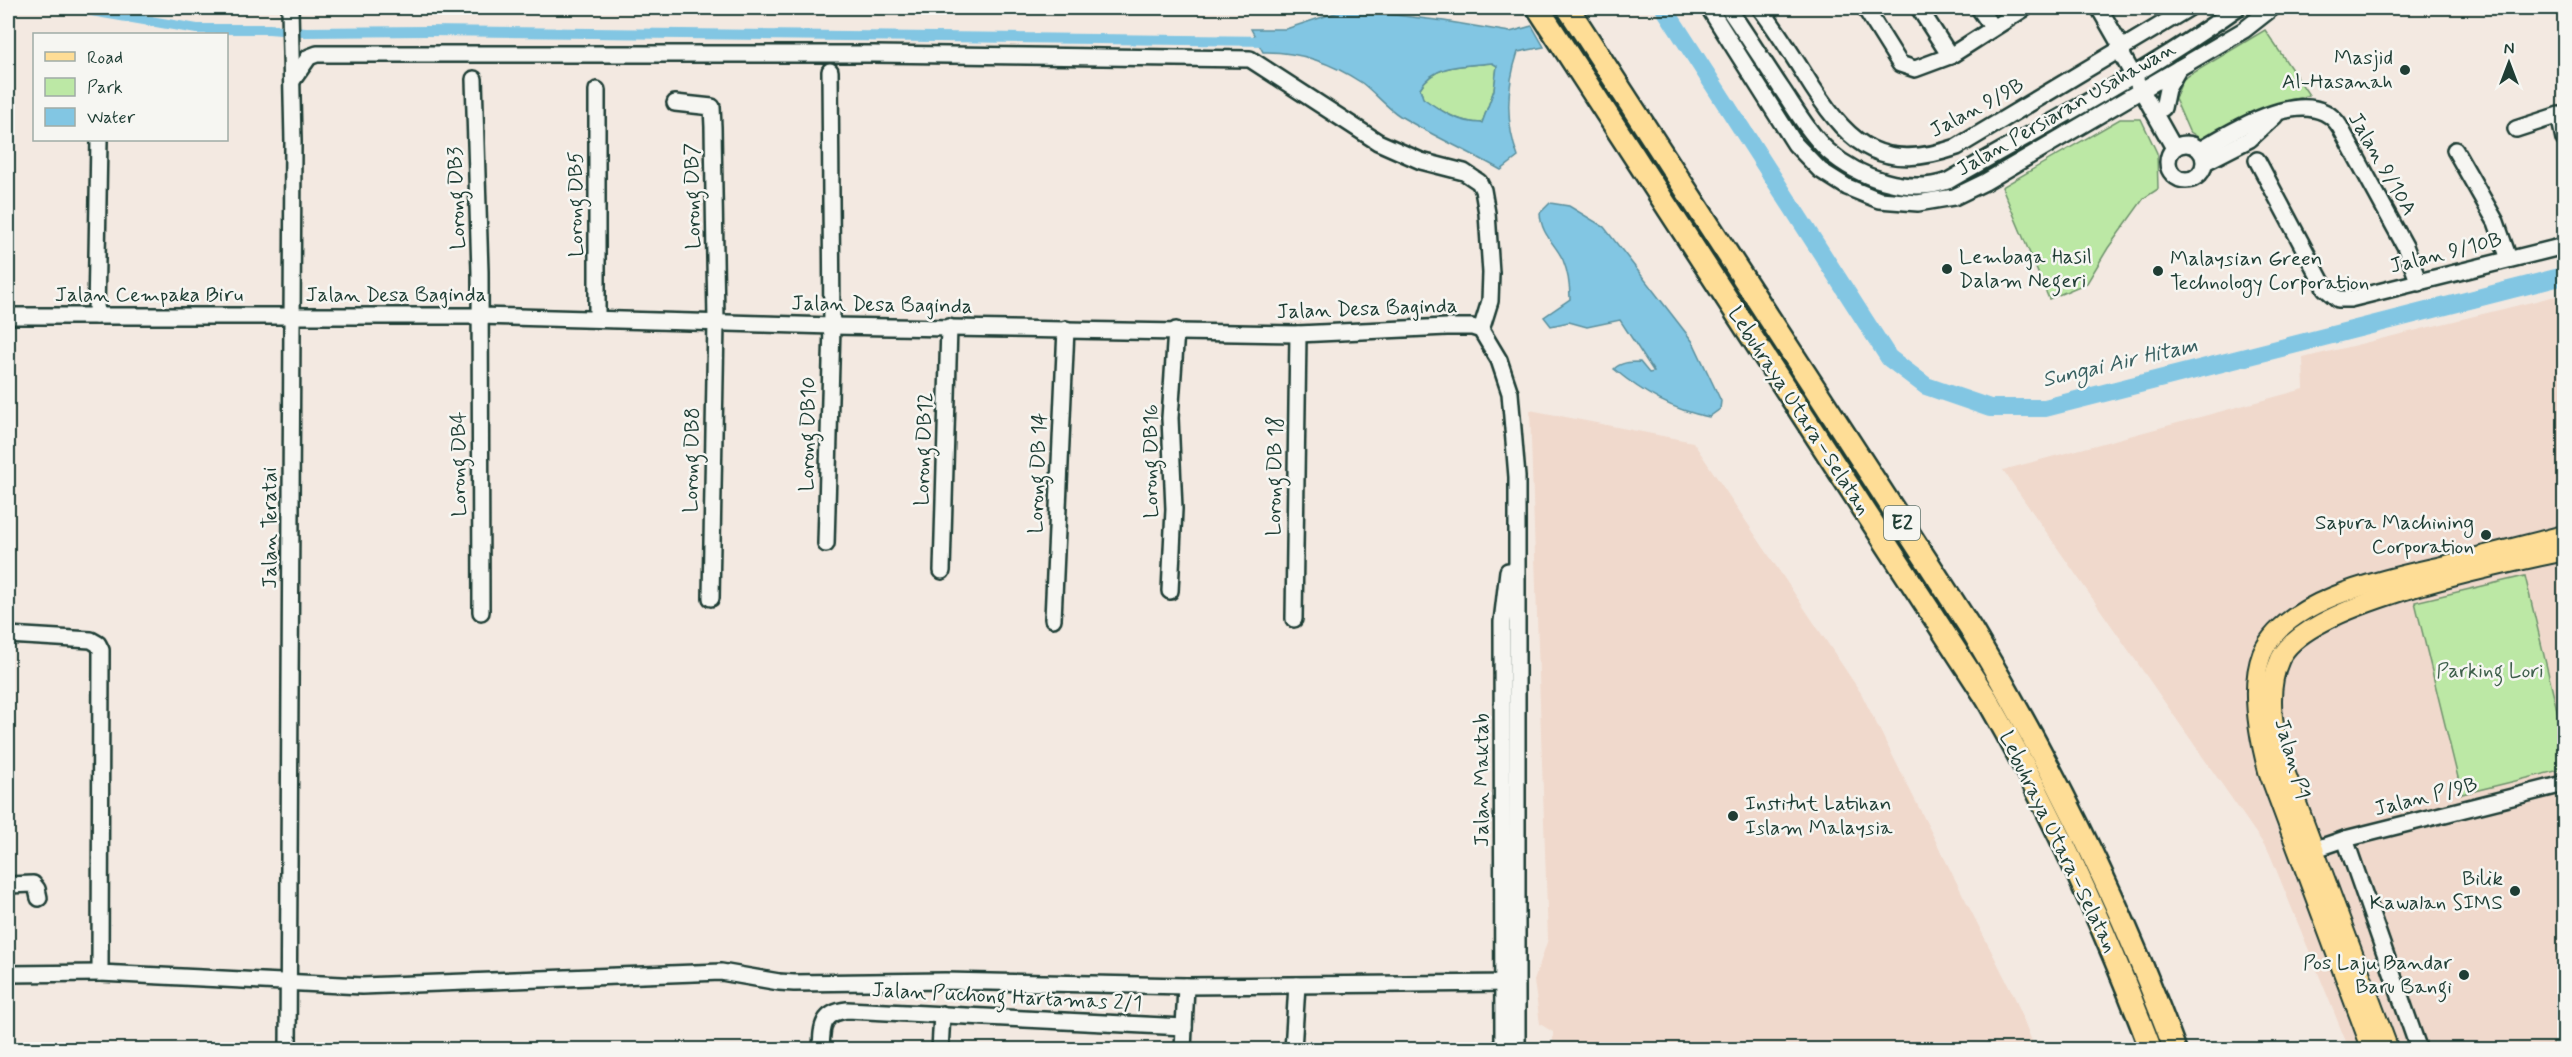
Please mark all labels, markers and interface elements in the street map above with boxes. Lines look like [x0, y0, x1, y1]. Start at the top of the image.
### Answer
legend [33, 33, 228, 141]
north arrow [2479, 33, 2539, 93]
street label: Jalan Persiaran Usahawan [1951, 35, 2181, 183]
text: N [2504, 39, 2514, 60]
place label: Masjid Al-Hasanah [2282, 44, 2393, 96]
text: Road [87, 46, 123, 70]
marker: Masjid Al-Hasanah [2398, 63, 2412, 77]
street label: Jalan 9/9B [1925, 71, 2029, 145]
text: Park [87, 76, 123, 100]
text: Water [87, 106, 136, 130]
street label: Jalan 9/10A [2341, 107, 2423, 221]
street label: Lorong DB7 [678, 142, 710, 249]
street label: Lorong DB3 [441, 146, 475, 250]
street label: Lorong DB5 [562, 151, 592, 257]
street label: Jalan 9/10B [2387, 226, 2505, 280]
place label: Lembaga Hasil Dalam Negeri [1959, 243, 2092, 297]
place label: Malaysian Green Technology Corporation [2170, 245, 2369, 298]
marker: Lembaga Hasil Dalam Negeri [1940, 262, 1954, 276]
marker: Malaysian Green Technology Corporation [2151, 264, 2165, 278]
street label: Jalan Cempaka Biru [55, 281, 243, 309]
street label: Jalan Desa Baginda [305, 281, 487, 309]
street label: Jalan Desa Baginda [791, 289, 973, 321]
street label: Jalan Desa Baginda [1276, 292, 1458, 326]
street label: Lebuhraya Utara–Selatan [1721, 301, 1877, 521]
water label: Sungai Air Hitam [2040, 332, 2201, 396]
street label: Lorong DB10 [793, 376, 825, 492]
street label: Lorong DB12 [908, 392, 942, 506]
street label: Lorong DB16 [1137, 404, 1167, 518]
street label: Lorong DB8 [677, 407, 709, 513]
street label: Lorong DB4 [445, 411, 475, 517]
street label: Lorong DB 14 [1022, 412, 1056, 534]
street label: Lorong DB 18 [1260, 416, 1292, 536]
street label: Jalan Teratai [256, 467, 284, 589]
road number: E2 [1884, 506, 1920, 540]
place label: Sapura Machining Corporation [2315, 509, 2474, 561]
marker: Sapura Machining Corporation [2479, 528, 2493, 542]
park label: Parking Lori [2436, 657, 2544, 687]
street label: Jalan Maktab [1468, 713, 1496, 847]
street label: Jalan P1 [2267, 716, 2317, 802]
street label: Lebuhraya Utara–Selatan [1992, 726, 2124, 958]
street label: Jalan P/9B [2371, 771, 2481, 823]
place label: Institut Latihan Islam Malaysia [1745, 790, 1893, 842]
marker: Institut Latihan Islam Malaysia [1726, 809, 1740, 823]
place label: Bilik Kawalan SIMS [2370, 865, 2503, 917]
marker: Bilik Kawalan SIMS [2508, 884, 2522, 898]
place label: Pos Laju Bandar Baru Bangi [2303, 949, 2452, 1003]
marker: Pos Laju Bandar Baru Bangi [2457, 968, 2471, 982]
street label: Jalan Puchong Hartamas 2/1 [871, 976, 1143, 1020]

